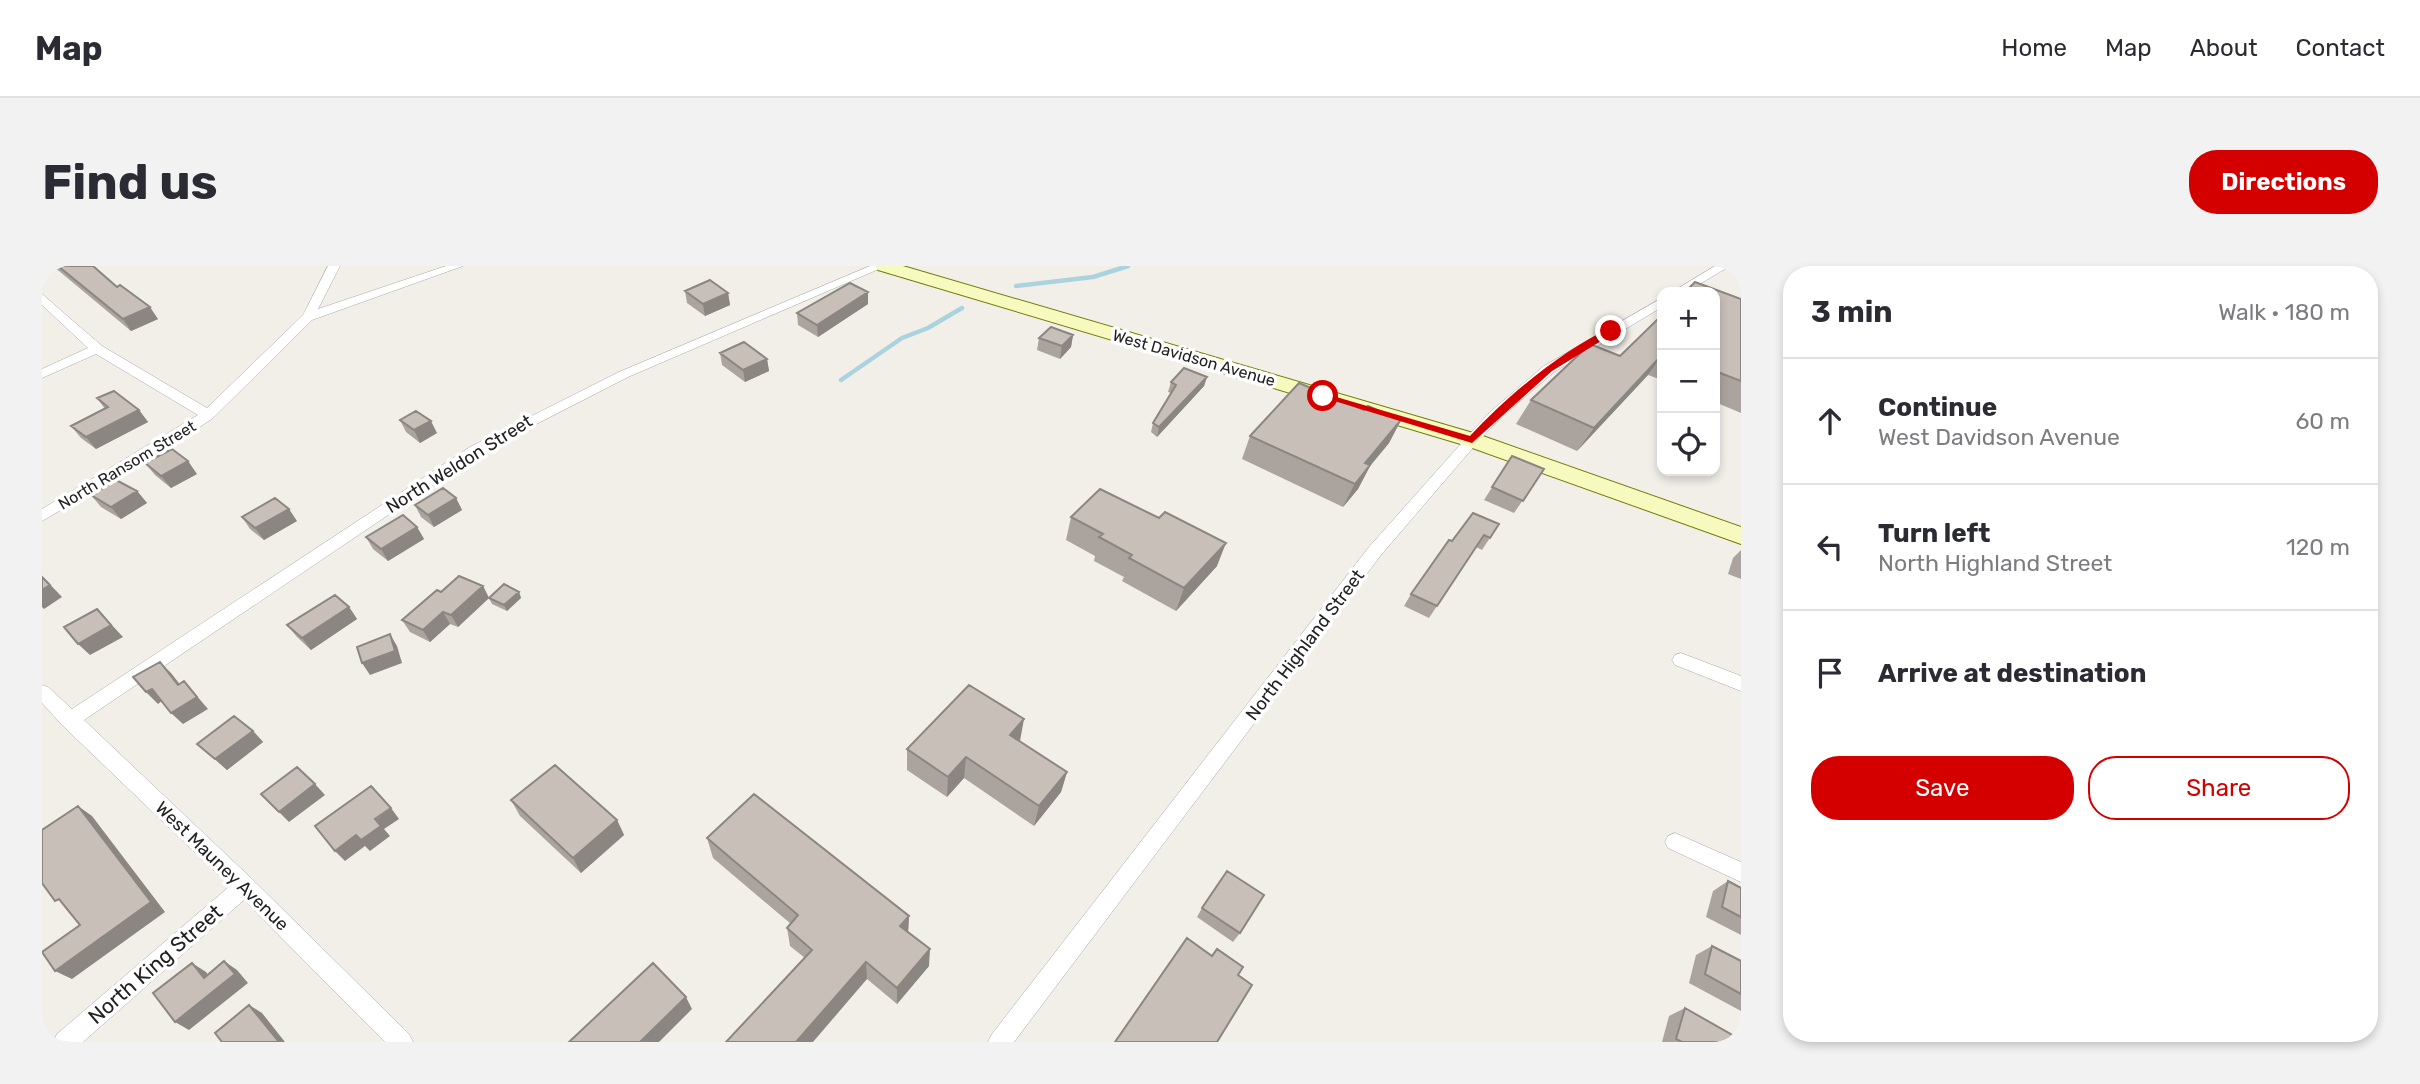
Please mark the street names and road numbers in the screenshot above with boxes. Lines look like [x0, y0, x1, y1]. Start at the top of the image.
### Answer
street label: West Davidson Avenue [1110, 326, 1278, 390]
street label: North Weldon Street [382, 410, 536, 518]
street label: North Ransom Street [55, 416, 199, 514]
street label: North Highland Street [1241, 565, 1369, 725]
street label: West Mauney Avenue [151, 797, 293, 935]
street label: North King Street [83, 899, 227, 1029]

